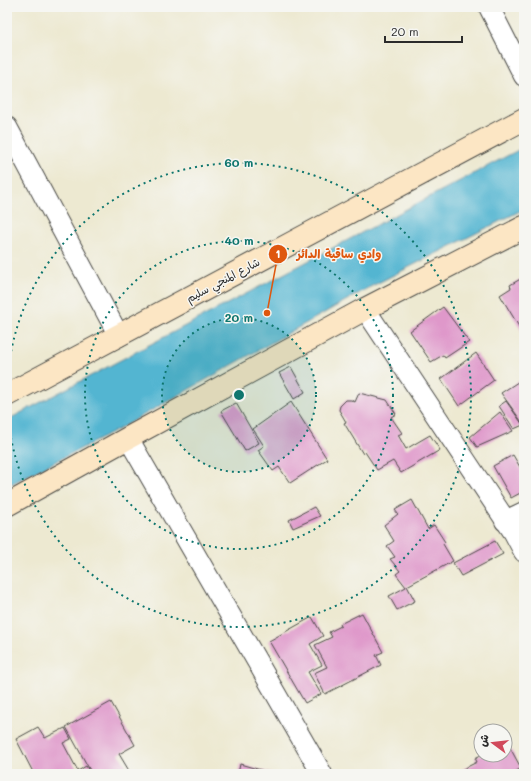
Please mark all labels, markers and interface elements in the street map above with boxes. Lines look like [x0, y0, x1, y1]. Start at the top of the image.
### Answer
scale bar [385, 18, 462, 44]
text: 20 m [391, 23, 419, 39]
text: 60 m [225, 154, 253, 170]
text: 40 m [224, 232, 254, 248]
callout: وادي ساقية الدائر [268, 242, 389, 266]
text: 1 [275, 245, 281, 261]
text: وادي ساقية الدائر [296, 245, 381, 263]
street label: شارع المنجي سليم [183, 254, 264, 309]
text: 20 m [225, 309, 253, 325]
centre of rings [232, 388, 246, 402]
north arrow [473, 723, 513, 763]
text: ش [474, 732, 492, 748]

